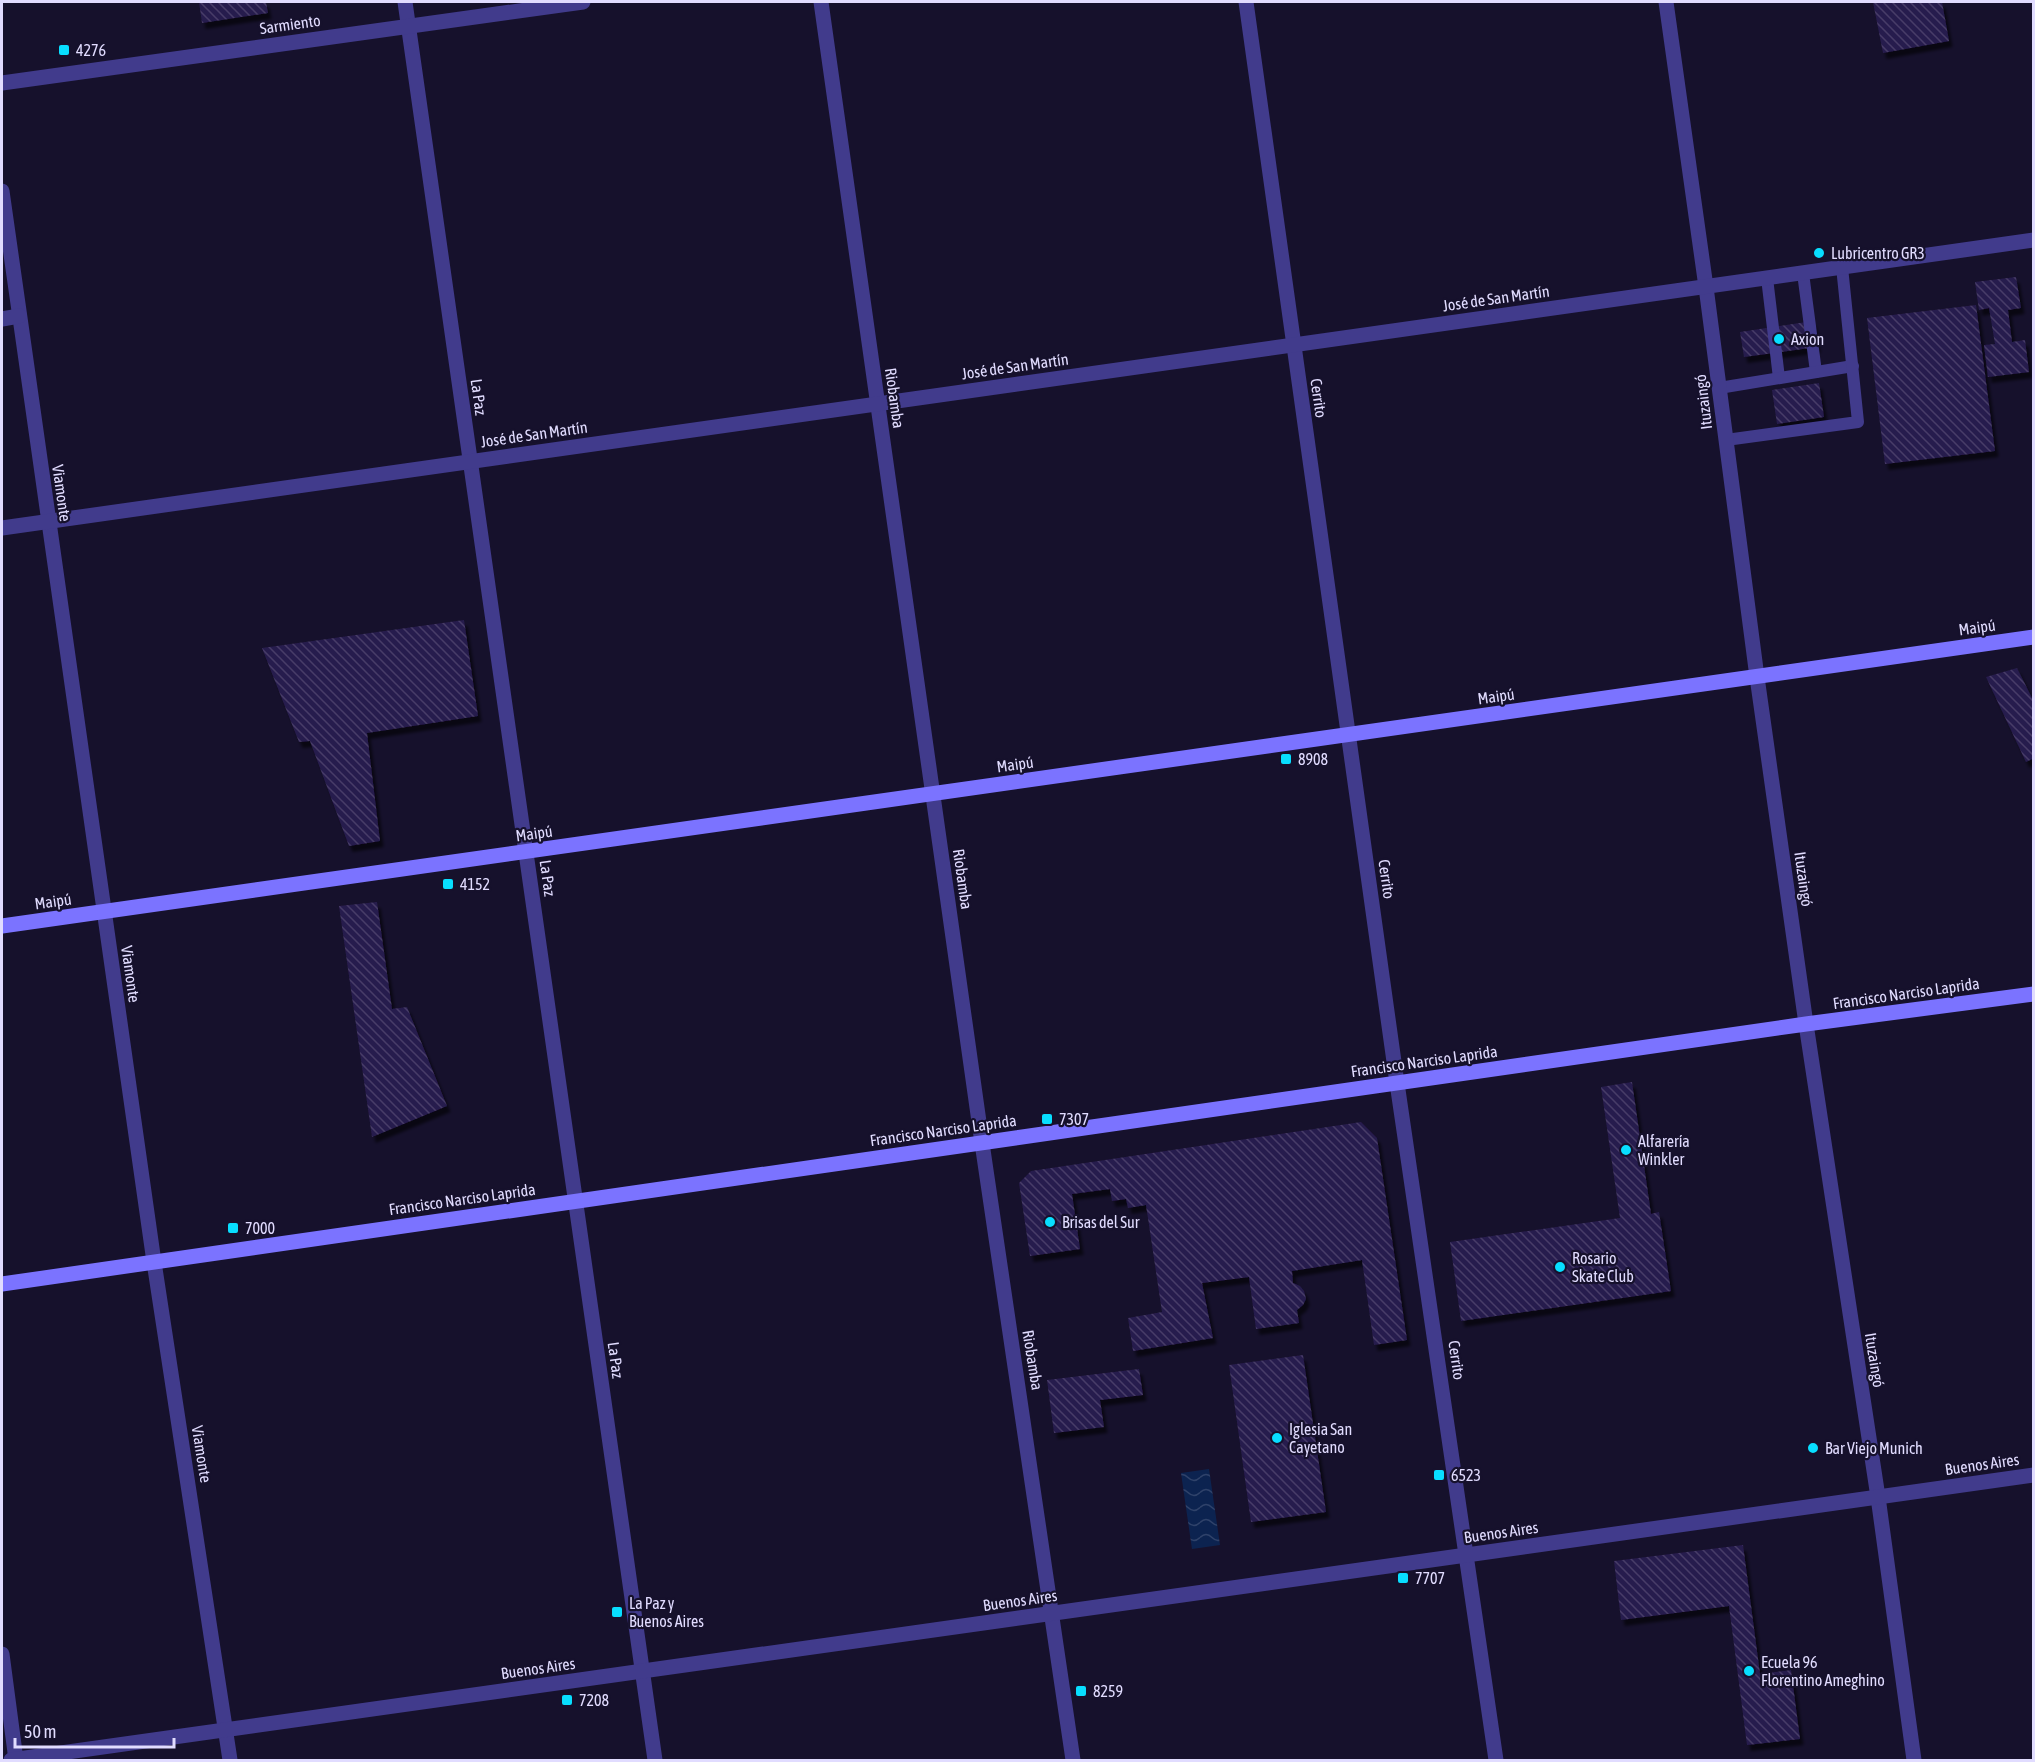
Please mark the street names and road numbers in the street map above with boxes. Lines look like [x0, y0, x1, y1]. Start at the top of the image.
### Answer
street label: Sarmiento [259, 11, 321, 37]
street label: José de San Martín [1441, 282, 1551, 314]
street label: José de San Martín [960, 350, 1070, 382]
street label: Riobamba [882, 367, 908, 429]
street label: Ituzaingó [1691, 373, 1716, 430]
street label: Cerrito [1307, 377, 1331, 419]
street label: La Paz [468, 378, 490, 417]
street label: José de San Martín [479, 418, 589, 450]
street label: Viamonte [49, 463, 75, 523]
street label: Maipú [1957, 616, 1997, 639]
street label: Maipú [1476, 685, 1516, 708]
street label: Maipú [995, 753, 1035, 776]
street label: Maipú [514, 822, 554, 845]
street label: Riobamba [950, 848, 976, 910]
street label: Ituzaingó [1790, 850, 1817, 908]
street label: Cerrito [1375, 858, 1399, 900]
street label: La Paz [537, 859, 559, 898]
street label: Maipú [33, 890, 73, 913]
street label: Viamonte [118, 944, 144, 1004]
street label: Francisco Narciso Laprida [1832, 974, 1981, 1013]
street label: Francisco Narciso Laprida [1350, 1042, 1499, 1081]
street label: Francisco Narciso Laprida [869, 1111, 1018, 1150]
street label: Francisco Narciso Laprida [388, 1180, 537, 1219]
street label: Riobamba [1019, 1329, 1047, 1391]
street label: Ituzaingó [1861, 1331, 1888, 1389]
street label: Cerrito [1445, 1339, 1469, 1381]
street label: La Paz [605, 1341, 627, 1380]
street label: Viamonte [189, 1424, 215, 1484]
street label: Buenos Aires [1944, 1450, 2021, 1478]
street label: Buenos Aires [1463, 1518, 1540, 1546]
street label: Buenos Aires [982, 1586, 1059, 1614]
street label: Buenos Aires [500, 1654, 577, 1682]

